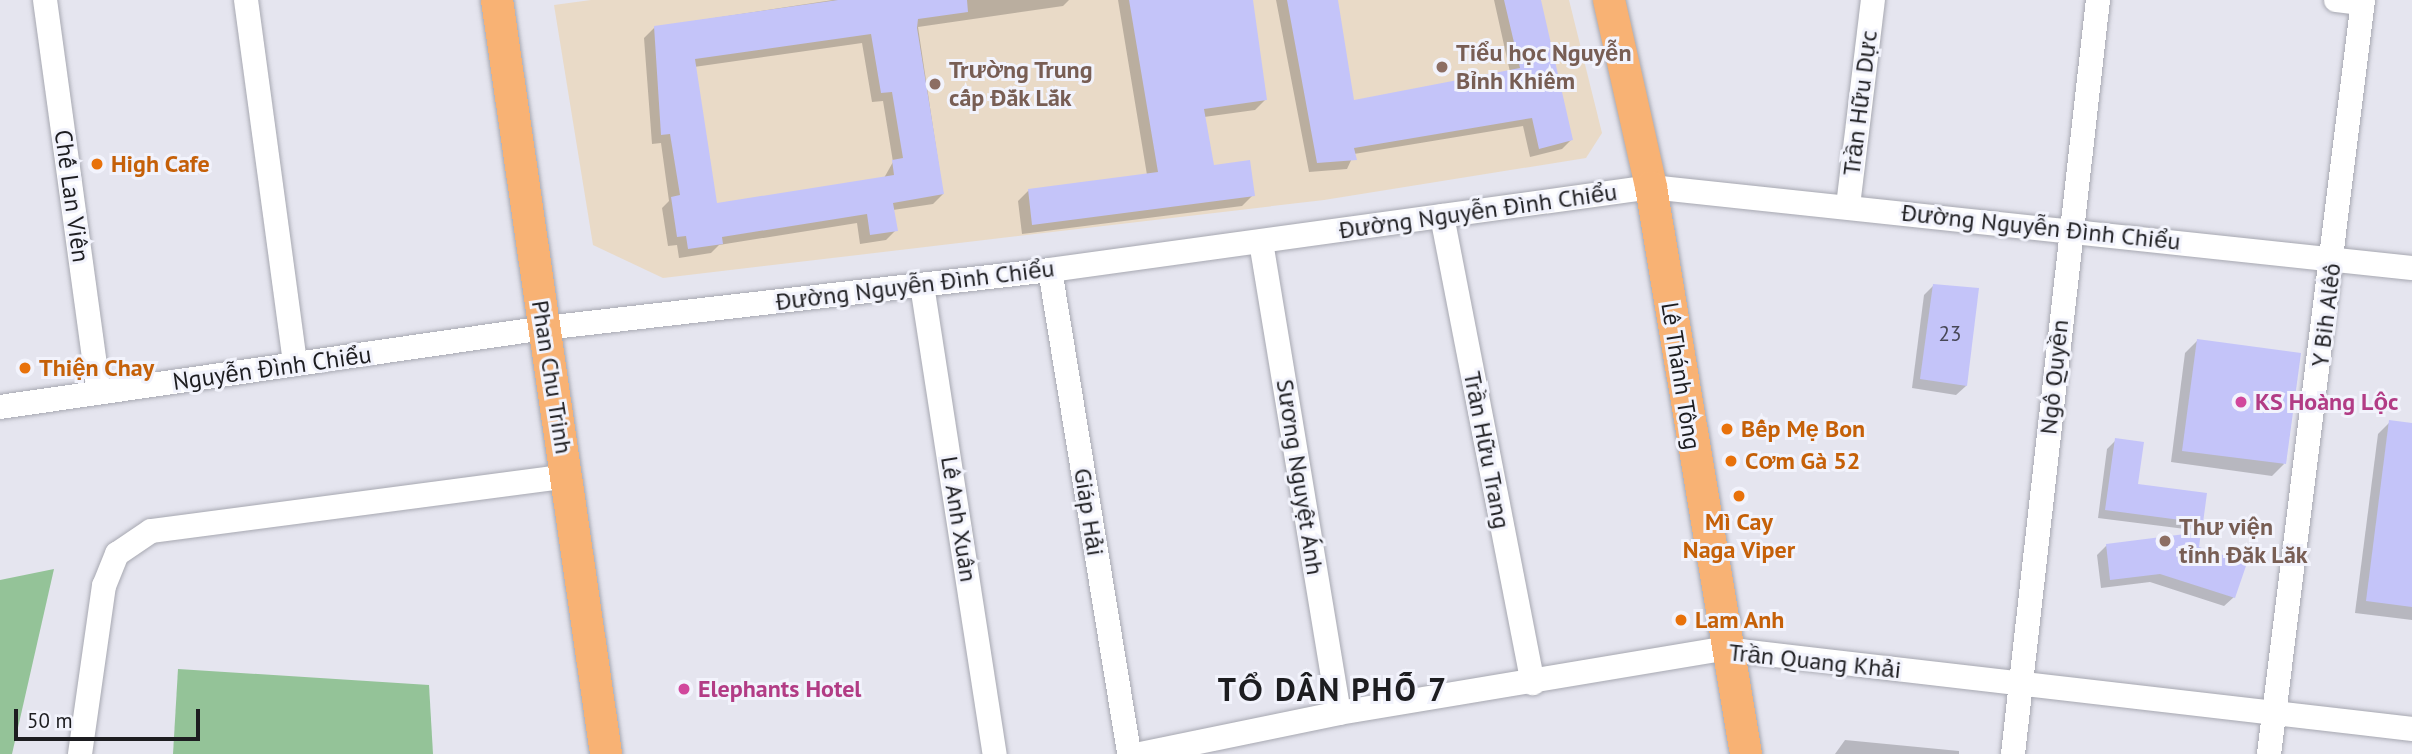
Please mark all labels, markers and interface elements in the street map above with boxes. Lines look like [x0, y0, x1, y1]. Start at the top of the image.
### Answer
street label: Trần Hữu Dực [1837, 29, 1883, 177]
place label: Tiểu học Nguyễn Bỉnh Khiêm [1456, 39, 1632, 95]
place label: Trường Trung cấp Đắk Lắk [949, 56, 1093, 112]
marker: Tiểu học Nguyễn Bỉnh Khiêm [1434, 59, 1450, 75]
marker: Trường Trung cấp Đắk Lắk [927, 76, 943, 92]
street label: Chế Lan Viên [48, 128, 96, 264]
place label: High Cafe [111, 150, 210, 178]
marker: High Cafe [89, 156, 105, 172]
street label: Đường Nguyễn Đình Chiểu [1337, 177, 1619, 245]
street label: Đường Nguyễn Đình Chiểu [1900, 198, 2182, 256]
street label: Đường Nguyễn Đình Chiểu [774, 254, 1056, 316]
street label: Y Bih Alêô [2305, 261, 2347, 369]
street label: Phan Chu Trinh [526, 298, 578, 456]
street label: Lê Thánh Tông [1655, 299, 1707, 453]
street label: Ngô Quyền [2034, 318, 2074, 436]
house number: 23 [1939, 321, 1961, 347]
street label: Nguyễn Đình Chiểu [171, 340, 373, 396]
place label: Thiện Chay [39, 354, 155, 382]
marker: Thiện Chay [17, 360, 33, 376]
street label: Trần Hữu Trang [1458, 369, 1516, 531]
street label: Sương Nguyệt Ánh [1270, 377, 1330, 577]
place label: KS Hoàng Lộc [2255, 388, 2398, 416]
marker: KS Hoàng Lộc [2233, 394, 2249, 410]
place label: Bếp Mẹ Bon [1741, 415, 1865, 443]
marker: Bếp Mẹ Bon [1719, 421, 1735, 437]
place label: Cơm Gà 52 [1745, 447, 1861, 475]
street label: Lê Anh Xuân [935, 453, 983, 585]
marker: Cơm Gà 52 [1723, 453, 1739, 469]
street label: Giáp Hải [1068, 466, 1110, 558]
marker: Mì Cay Naga Viper [1731, 488, 1747, 504]
place label: Mì Cay Naga Viper [1683, 508, 1795, 564]
place label: Thư viện tỉnh Đăk Lăk [2179, 513, 2308, 569]
marker: Thư viện tỉnh Đăk Lăk [2157, 533, 2173, 549]
place label: Lam Anh [1695, 606, 1785, 634]
marker: Lam Anh [1673, 612, 1689, 628]
street label: Trần Quang Khải [1727, 638, 1903, 684]
district label: TỔ DÂN PHỐ 7 [1219, 670, 1447, 708]
place label: Elephants Hotel [698, 675, 861, 703]
marker: Elephants Hotel [676, 681, 692, 697]
scale bar [18, 694, 203, 738]
text: 50 m [27, 707, 73, 734]

